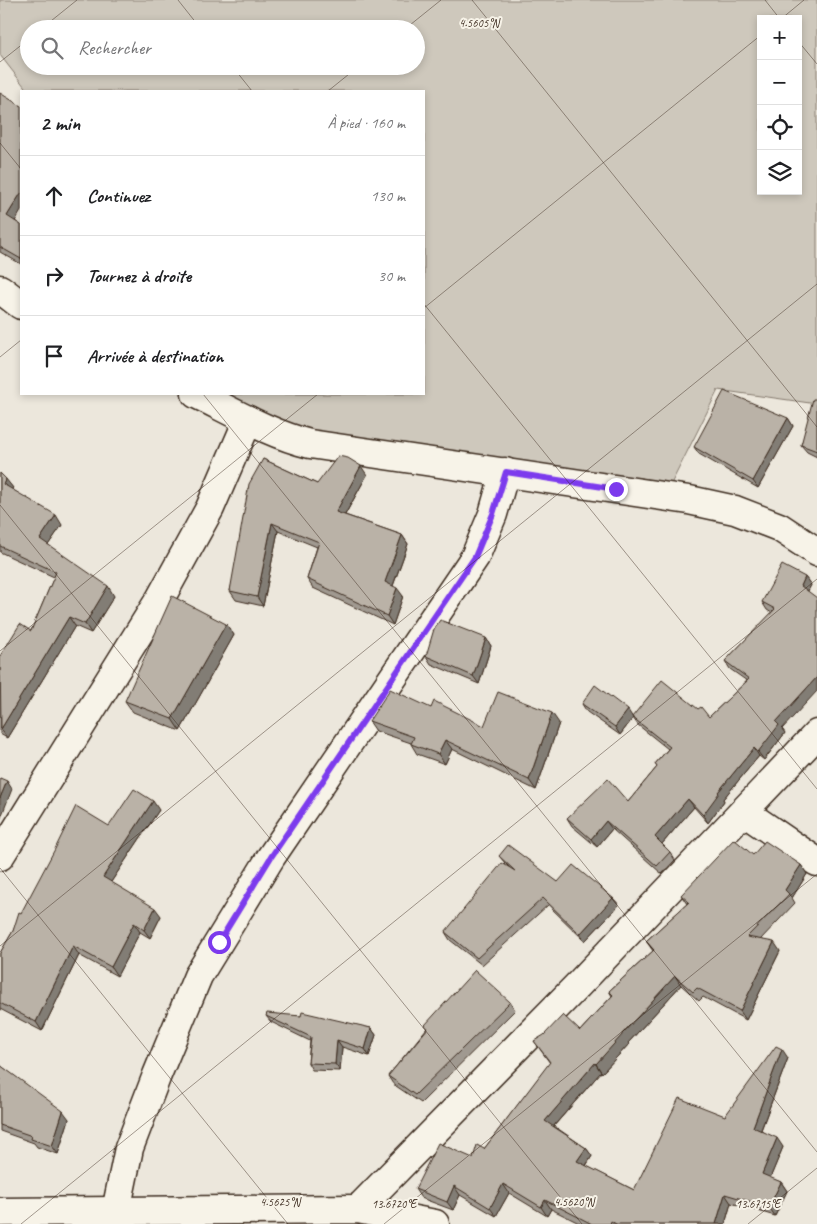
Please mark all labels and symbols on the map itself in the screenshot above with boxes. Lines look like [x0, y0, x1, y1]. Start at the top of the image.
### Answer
text: 4.5605°N [459, 15, 501, 31]
route end [605, 478, 628, 501]
route start [208, 931, 231, 954]
text: 4.5625°N [260, 1194, 302, 1210]
text: 4.5620°N [554, 1194, 596, 1210]
text: 13.6720°E [372, 1196, 418, 1212]
text: 13.6715°E [736, 1196, 782, 1212]

